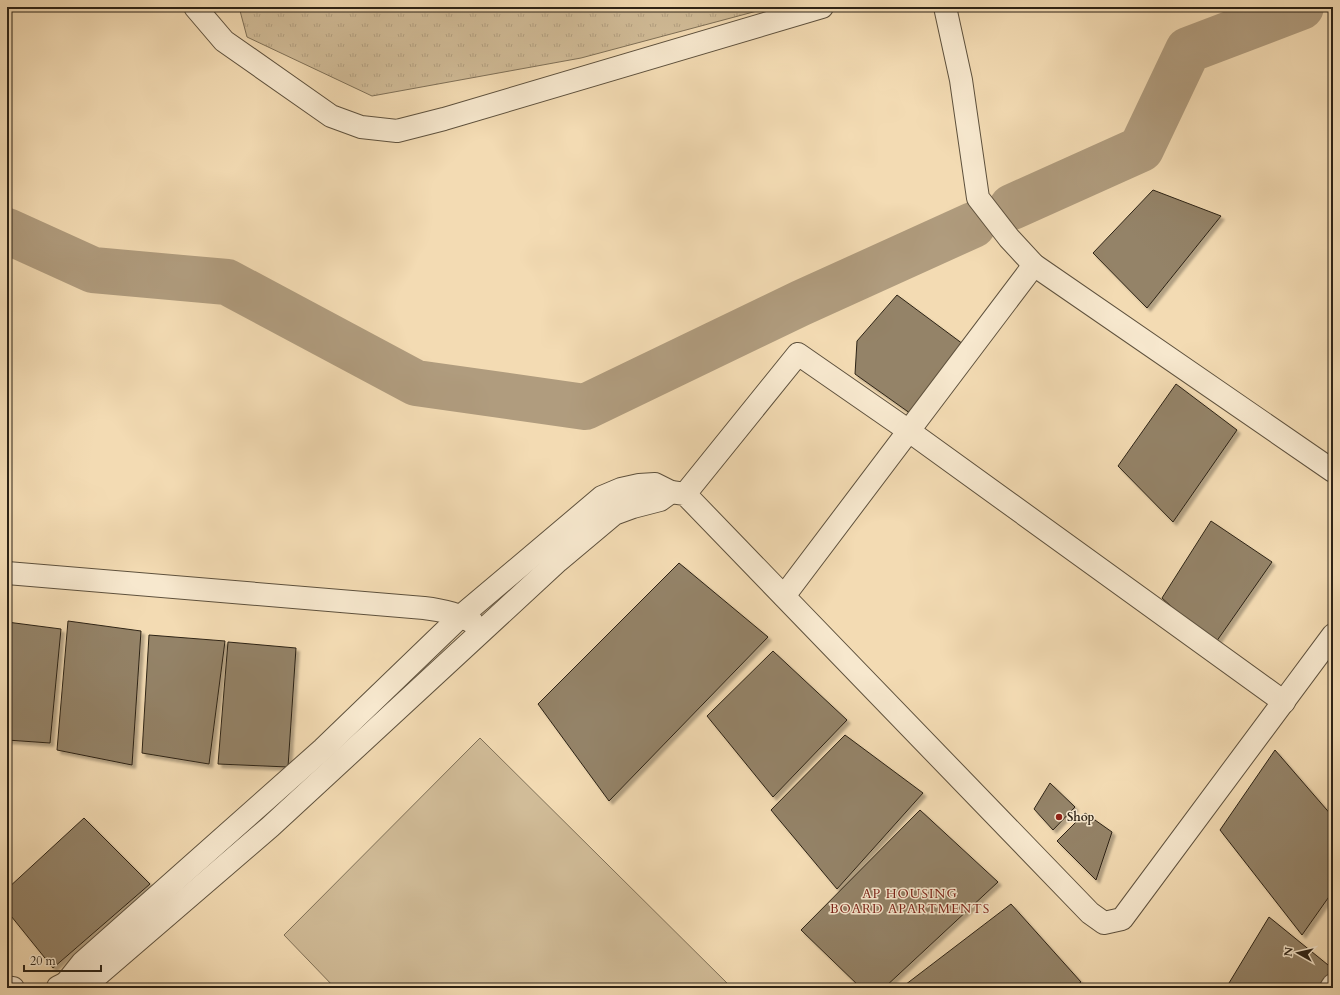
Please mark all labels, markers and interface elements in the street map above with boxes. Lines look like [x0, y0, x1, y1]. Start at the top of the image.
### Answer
place label: Shop [1067, 809, 1094, 825]
marker: Shop [1054, 812, 1064, 822]
district label: AP HOUSING BOARD APARTMENTS [830, 885, 990, 918]
north arrow [1278, 933, 1318, 973]
text: N [1281, 945, 1297, 957]
scale bar [24, 947, 101, 973]
text: 20 m [30, 953, 57, 969]

